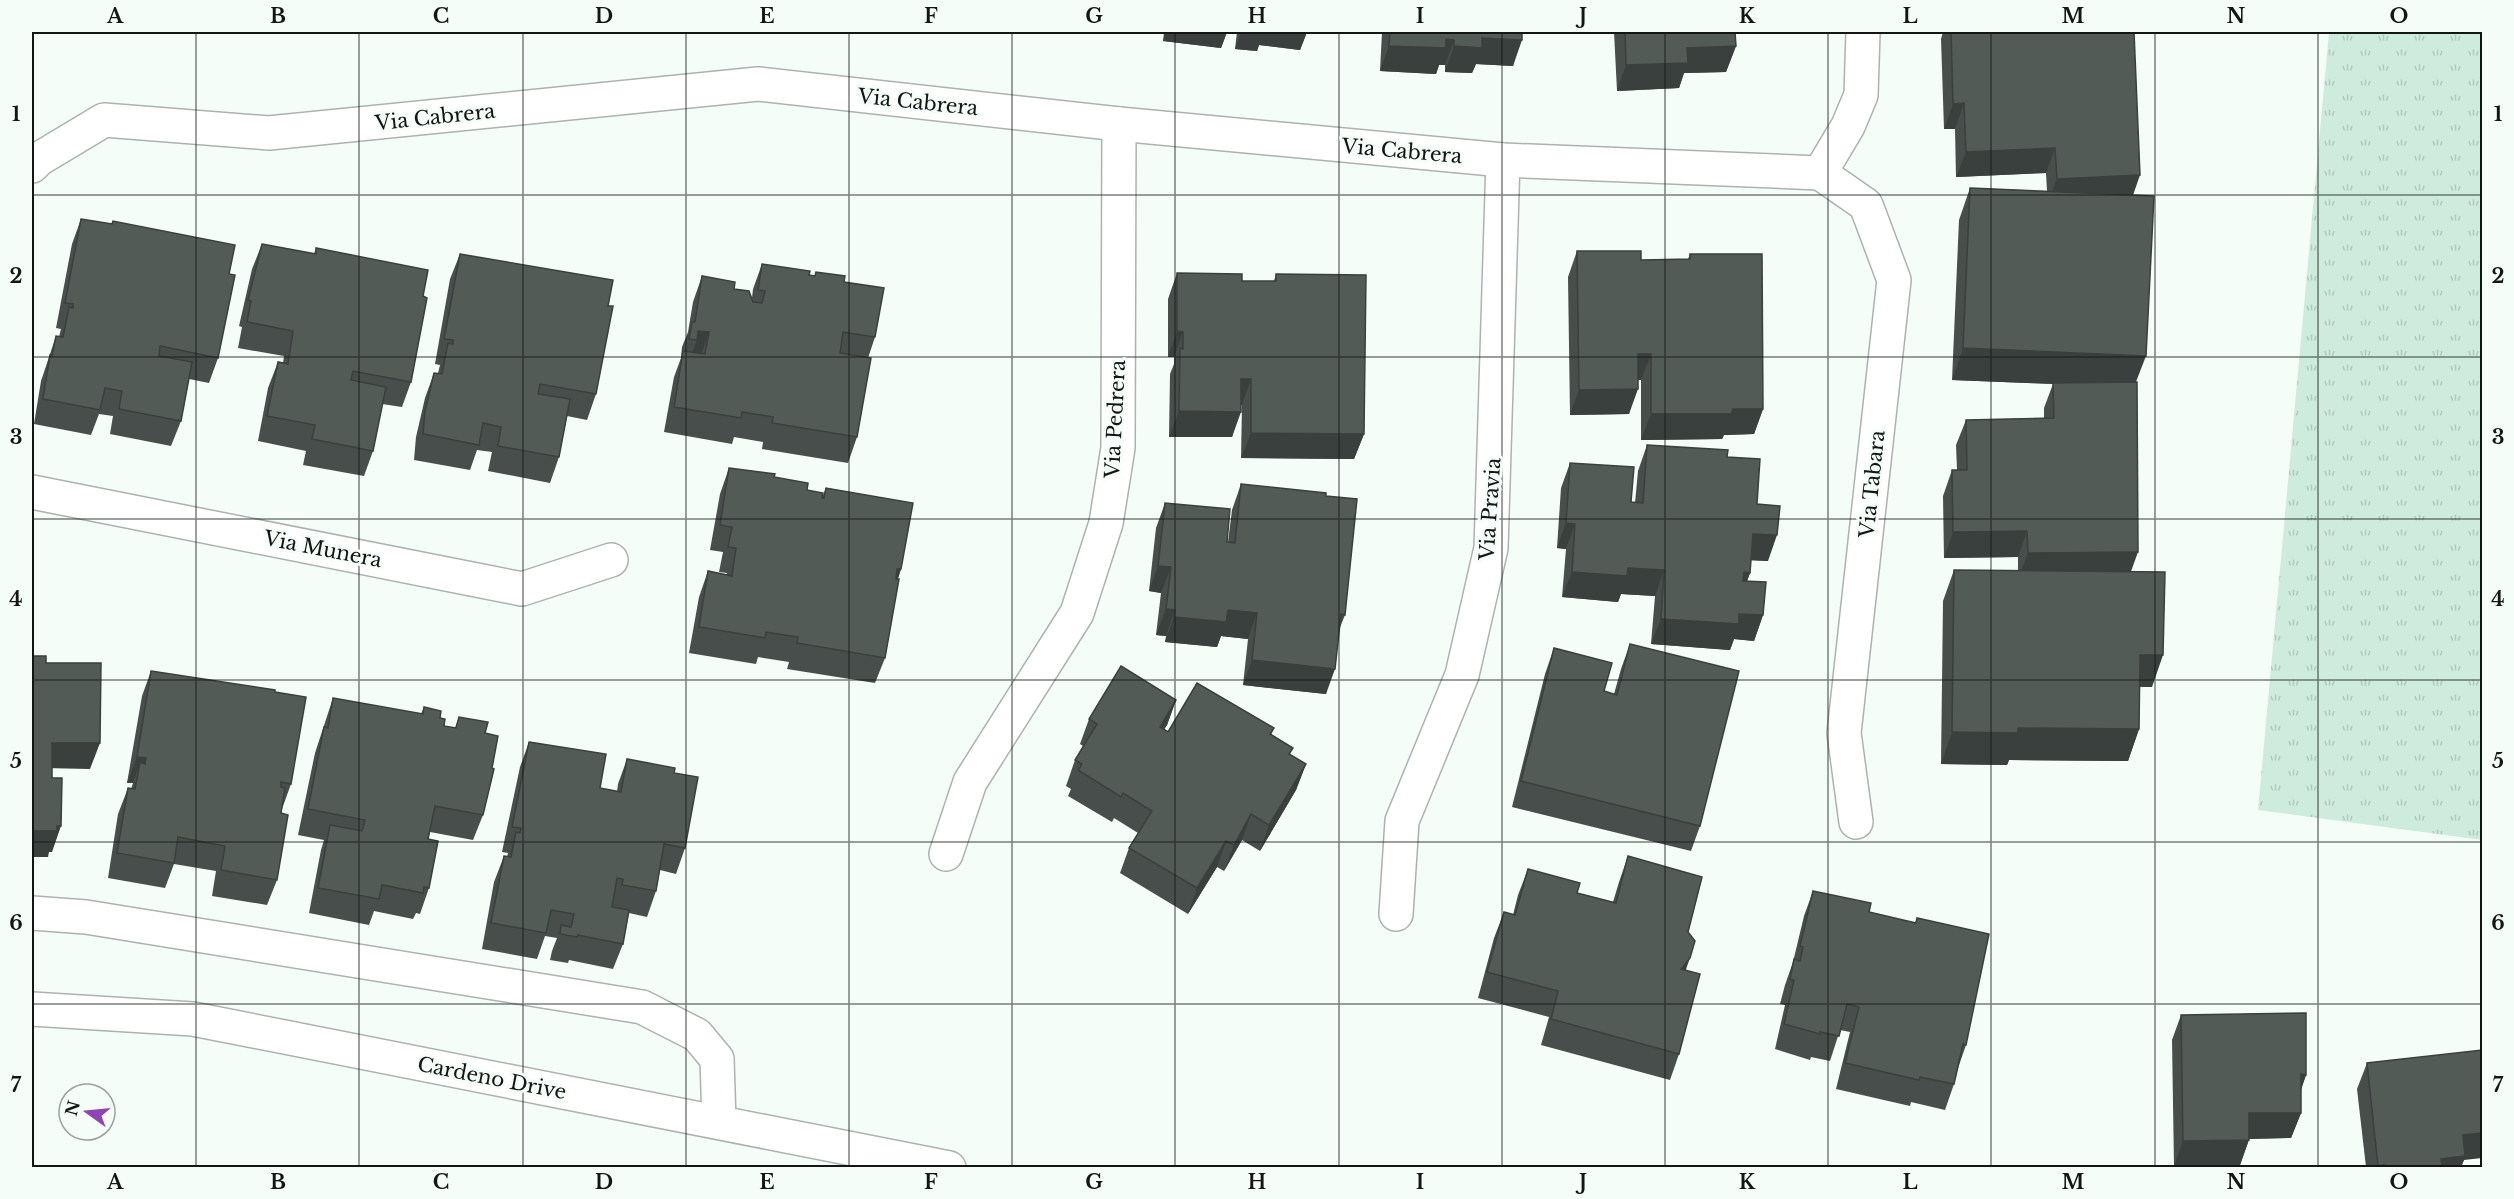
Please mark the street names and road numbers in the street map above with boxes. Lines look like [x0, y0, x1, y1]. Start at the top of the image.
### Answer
street label: Via Cabrera [856, 84, 980, 120]
street label: Via Cabrera [373, 99, 497, 135]
street label: Via Cabrera [1340, 134, 1464, 168]
street label: Via Pedrera [1100, 358, 1130, 480]
street label: Via Tabara [1854, 428, 1890, 540]
street label: Via Pravia [1474, 456, 1506, 562]
street label: Via Munera [261, 526, 385, 572]
street label: Cardeno Drive [416, 1052, 568, 1104]

